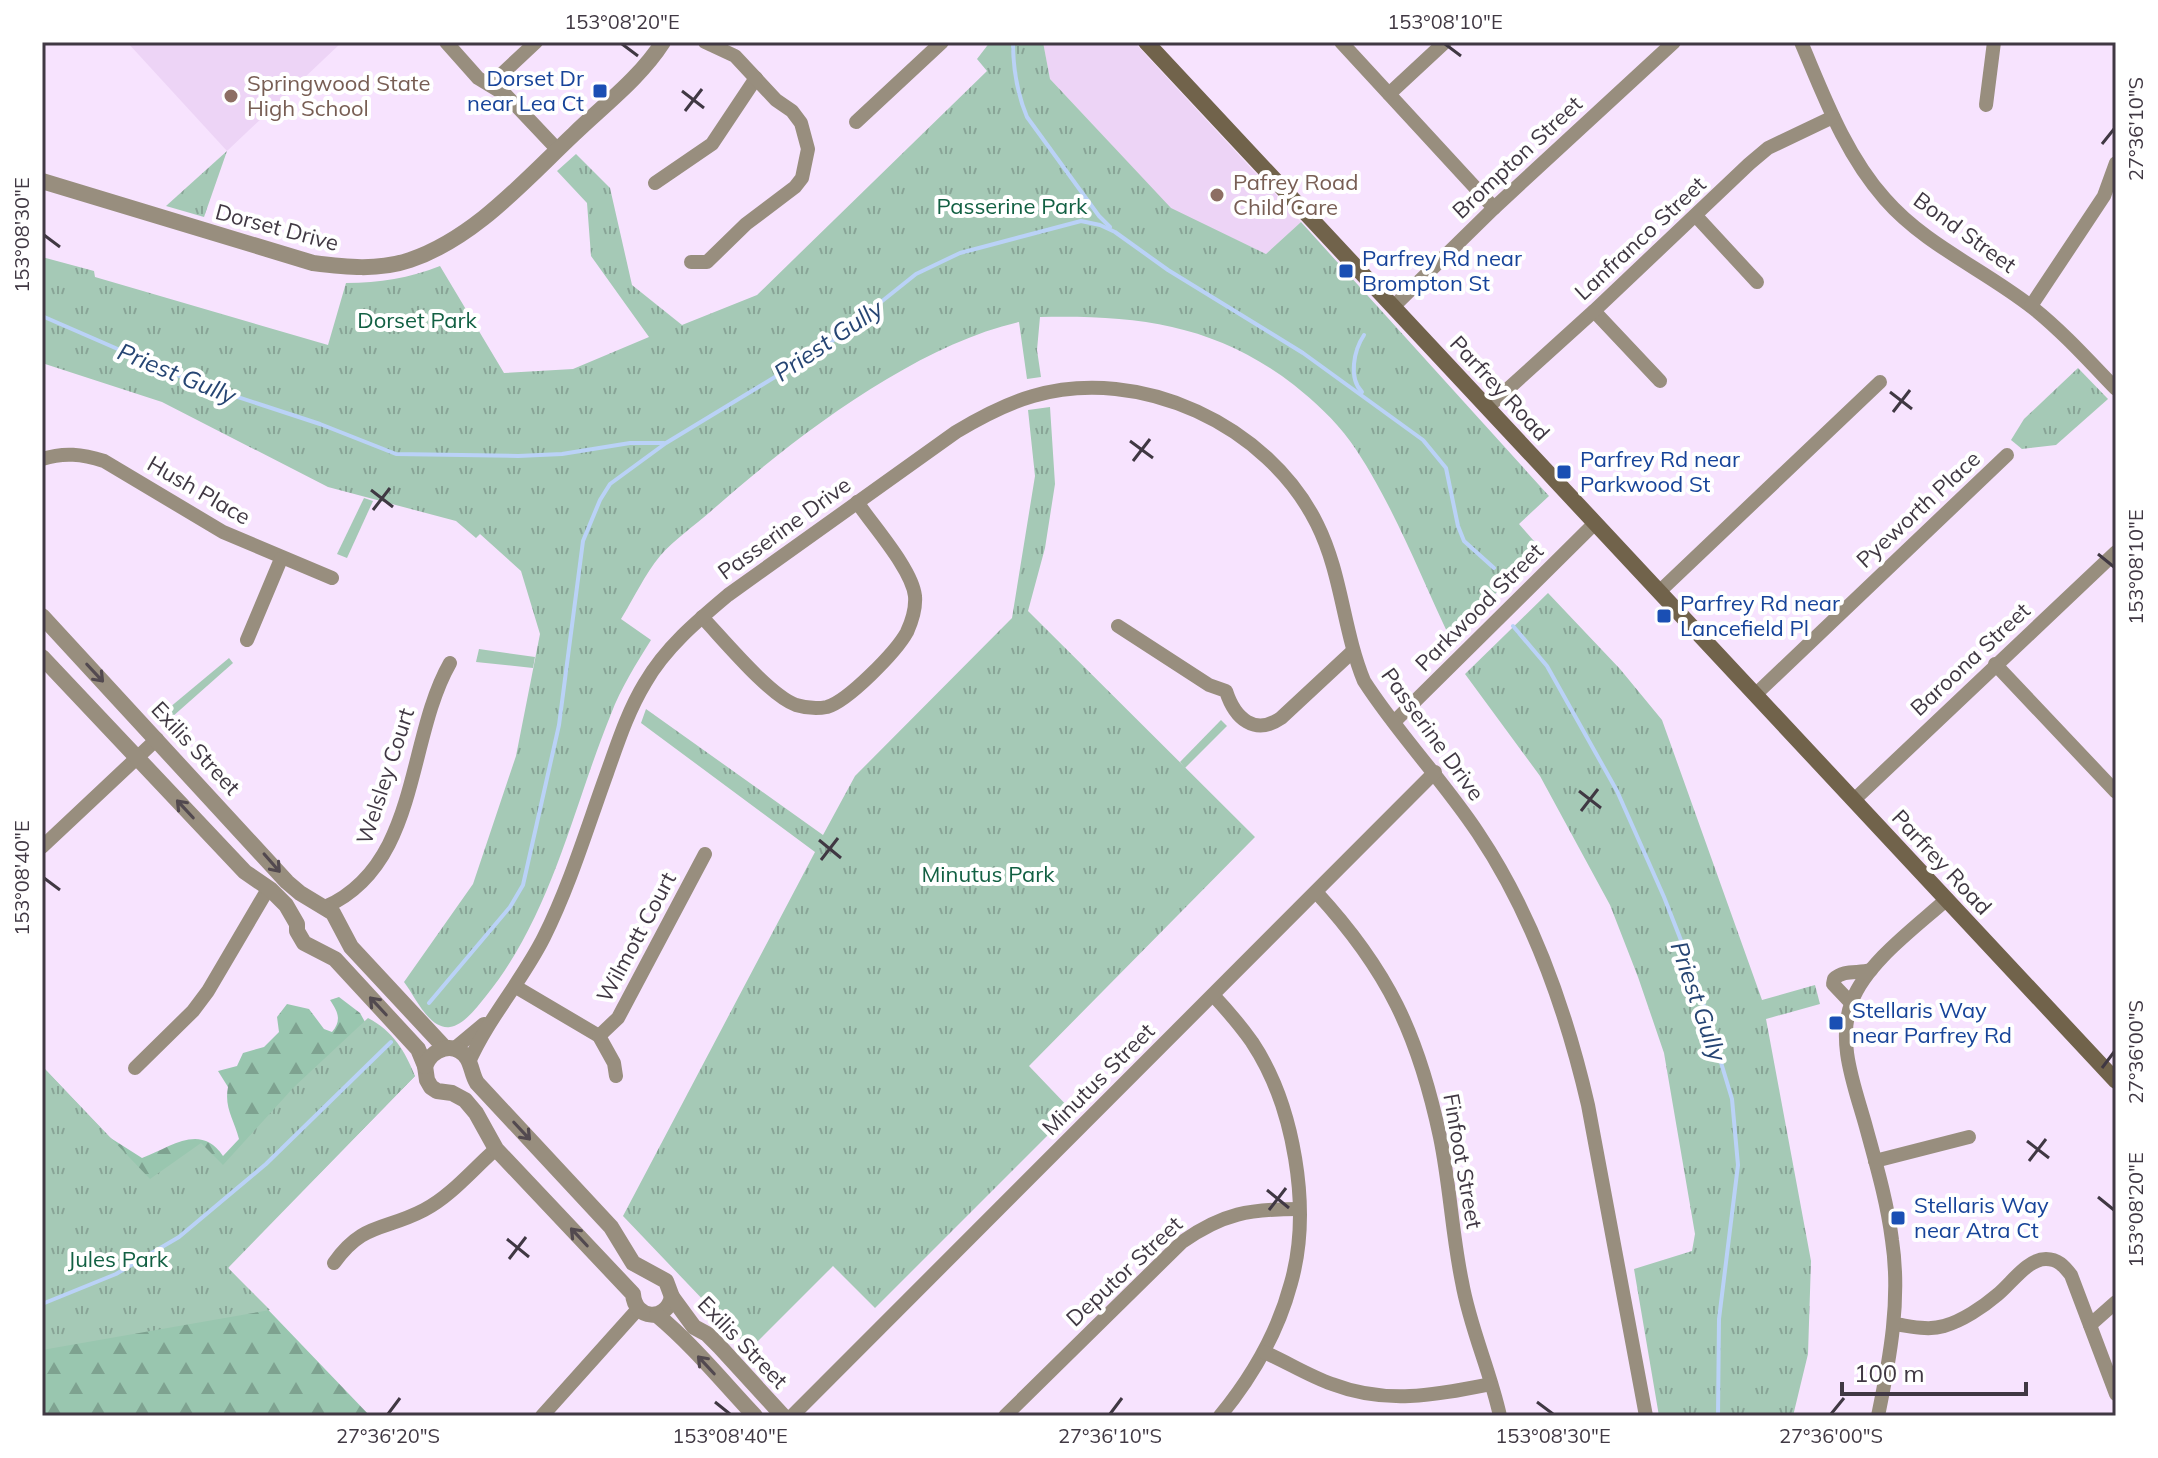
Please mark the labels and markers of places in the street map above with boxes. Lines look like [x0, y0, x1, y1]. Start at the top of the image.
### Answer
place label: Dorset Dr near Lea Ct [467, 64, 584, 117]
place label: Springwood State High School [247, 69, 430, 122]
marker: Dorset Dr near Lea Ct [591, 82, 609, 100]
marker: Springwood State High School [222, 87, 240, 105]
place label: Pafrey Road Child Care [1233, 168, 1358, 221]
marker: Pafrey Road Child Care [1208, 186, 1226, 204]
place label: Parfrey Rd near Brompton St [1362, 244, 1522, 297]
marker: Parfrey Rd near Brompton St [1337, 262, 1355, 280]
place label: Parfrey Rd near Parkwood St [1580, 445, 1740, 498]
marker: Parfrey Rd near Parkwood St [1555, 463, 1573, 481]
place label: Parfrey Rd near Lancefield Pl [1680, 589, 1840, 642]
marker: Parfrey Rd near Lancefield Pl [1655, 607, 1673, 625]
place label: Stellaris Way near Parfrey Rd [1852, 996, 2012, 1049]
marker: Stellaris Way near Parfrey Rd [1827, 1014, 1845, 1032]
place label: Stellaris Way near Atra Ct [1914, 1191, 2049, 1244]
marker: Stellaris Way near Atra Ct [1889, 1209, 1907, 1227]

